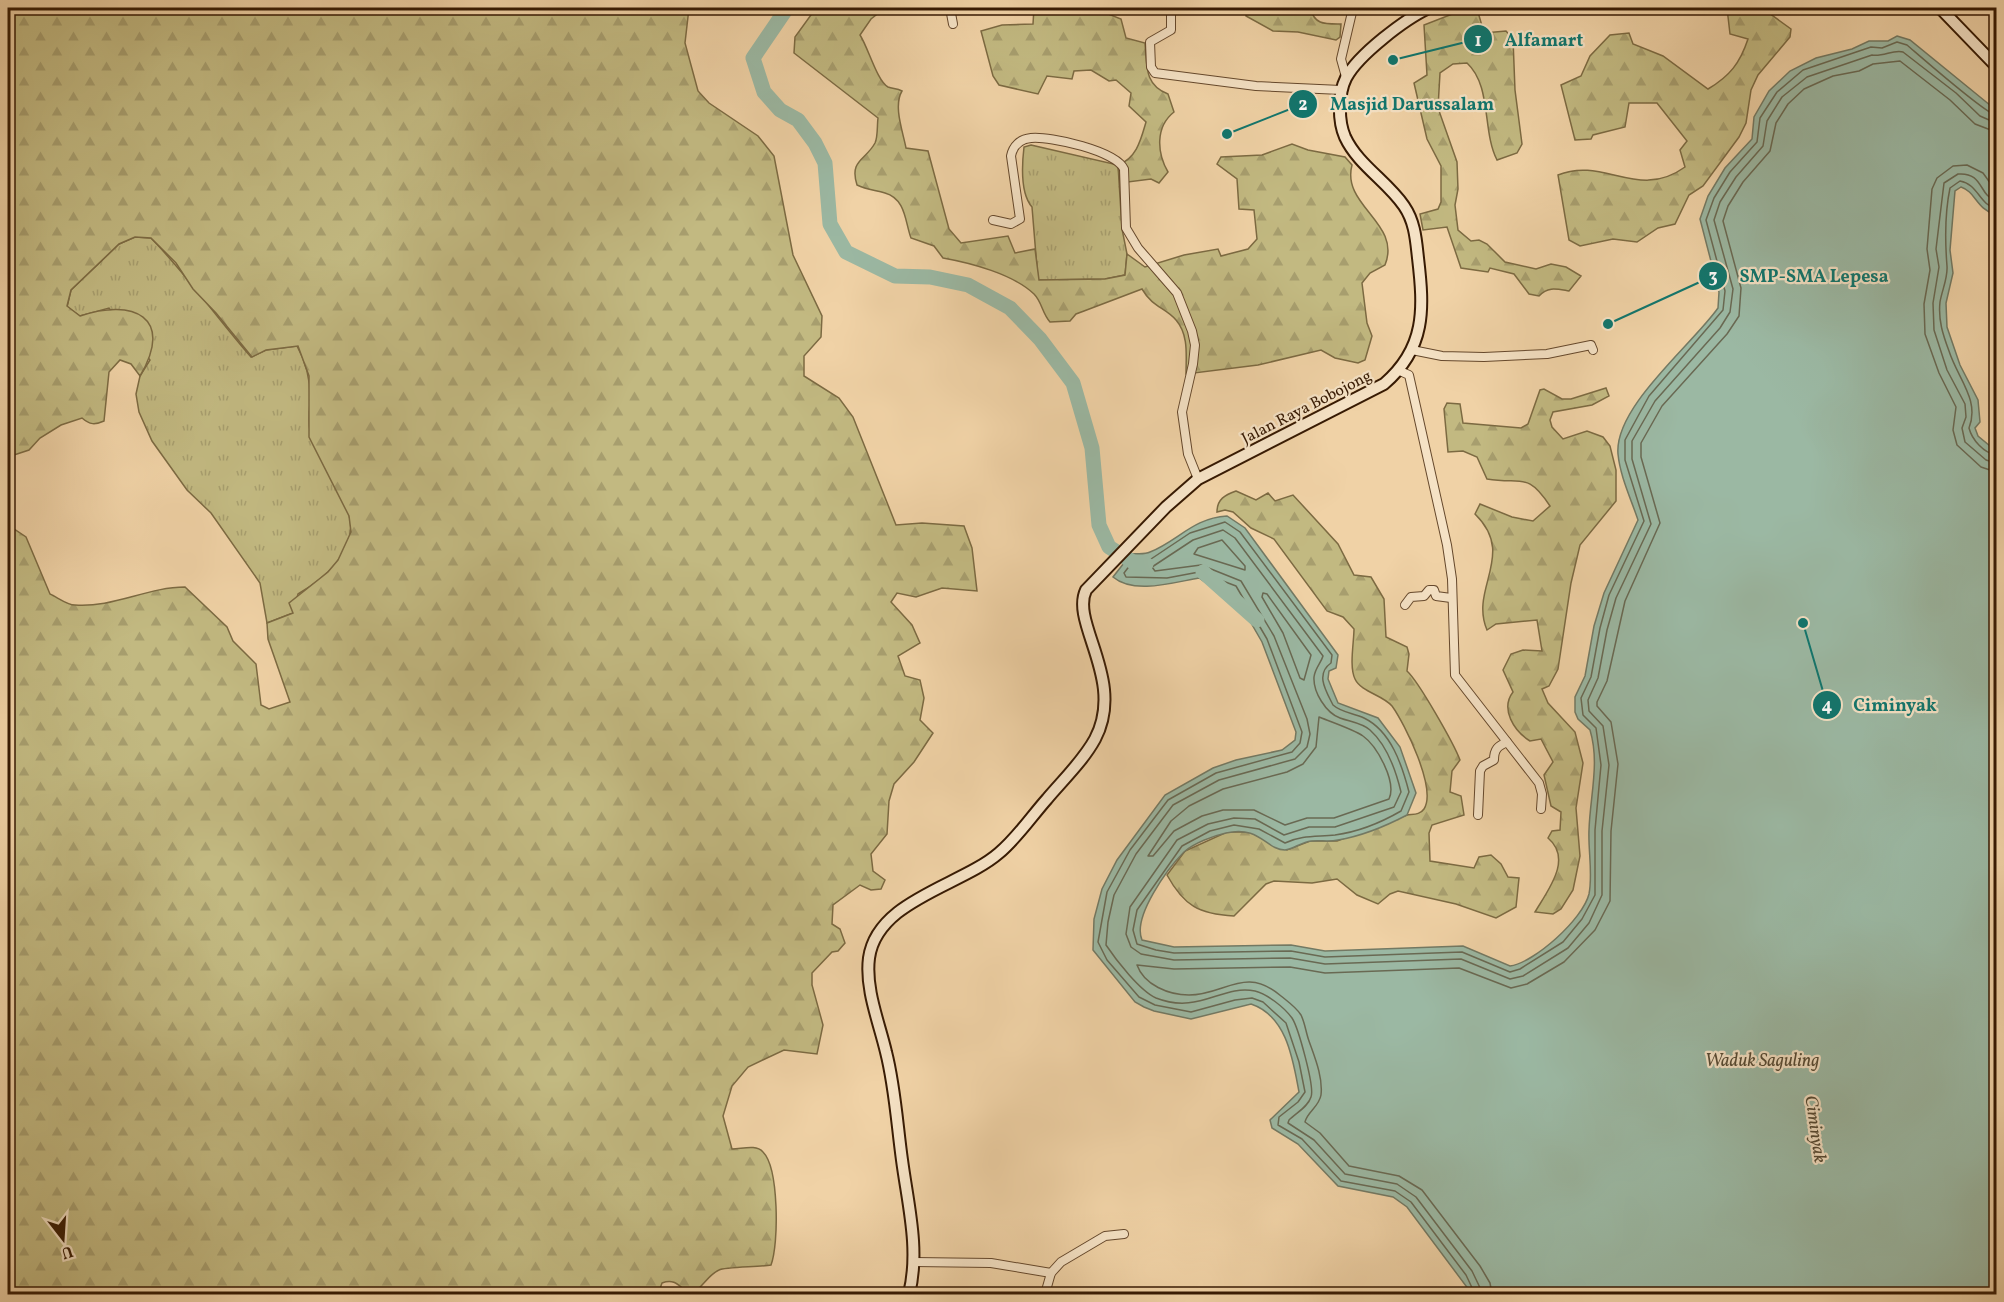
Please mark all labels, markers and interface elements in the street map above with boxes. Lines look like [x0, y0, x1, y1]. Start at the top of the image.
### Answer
callout: Alfamart [1463, 21, 1595, 57]
text: 1 [1474, 29, 1482, 54]
text: Alfamart [1505, 29, 1583, 54]
callout: Masjid Darussalam [1288, 86, 1506, 122]
text: 2 [1298, 93, 1308, 118]
text: Masjid Darussalam [1330, 93, 1494, 118]
callout: SMP-SMA Lepesa [1698, 258, 1901, 294]
text: 3 [1708, 265, 1718, 290]
text: SMP-SMA Lepesa [1739, 265, 1889, 290]
street label: Jalan Raya Bobojong [1238, 365, 1376, 450]
callout: Ciminyak [1812, 687, 1949, 723]
text: 4 [1822, 694, 1833, 719]
text: Ciminyak [1853, 694, 1937, 719]
water label: Waduk Saguling [1705, 1049, 1819, 1074]
water label: Ciminyak [1797, 1094, 1832, 1165]
north arrow [33, 1209, 93, 1269]
text: U [58, 1239, 75, 1264]

